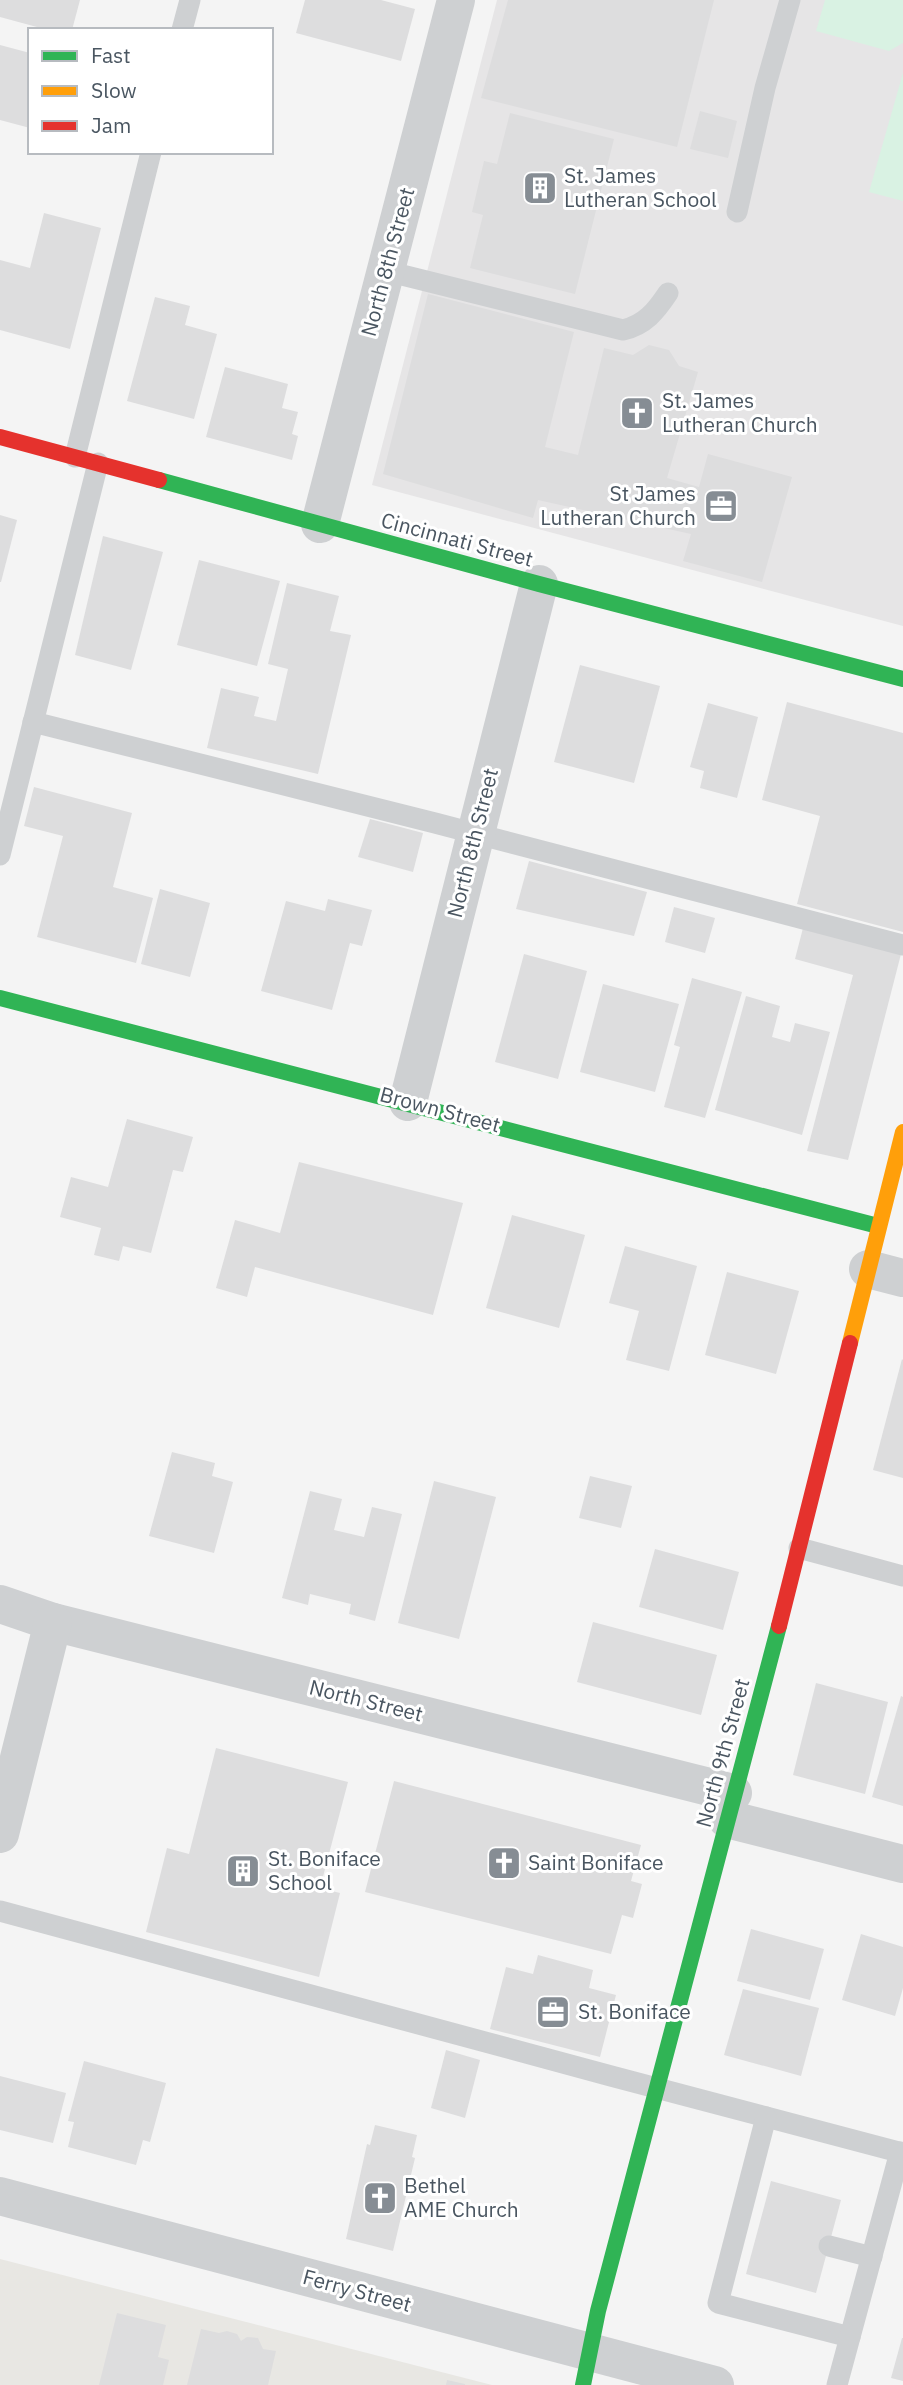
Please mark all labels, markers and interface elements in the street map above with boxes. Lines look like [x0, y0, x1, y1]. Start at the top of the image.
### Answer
legend [28, 28, 273, 154]
text: Fast [91, 41, 131, 69]
text: Slow [91, 76, 137, 104]
text: Jam [91, 111, 131, 139]
place label: St. James Lutheran School [564, 161, 717, 213]
building icon: St. James Lutheran School [521, 169, 559, 207]
street label: North 8th Street [354, 184, 420, 339]
place label: St. James Lutheran Church [662, 386, 818, 438]
church icon: St. James Lutheran Church [618, 394, 656, 432]
place label: St James Lutheran Church [540, 479, 696, 531]
office icon: St James Lutheran Church [702, 487, 740, 525]
street label: Cincinnati Street [378, 505, 536, 573]
street label: North 8th Street [440, 765, 504, 920]
street label: Brown Street [377, 1080, 504, 1139]
street label: North Street [306, 1672, 426, 1728]
street label: North 9th Street [689, 1675, 755, 1830]
place label: St. Boniface School [268, 1844, 381, 1896]
church icon: Saint Boniface [485, 1844, 523, 1882]
place label: Saint Boniface [528, 1848, 664, 1876]
building icon: St. Boniface School [224, 1852, 262, 1890]
office icon: St. Boniface [534, 1993, 572, 2031]
place label: St. Boniface [578, 1997, 691, 2025]
place label: Bethel AME Church [404, 2171, 519, 2223]
church icon: Bethel AME Church [361, 2179, 399, 2217]
street label: Ferry Street [300, 2262, 415, 2318]

